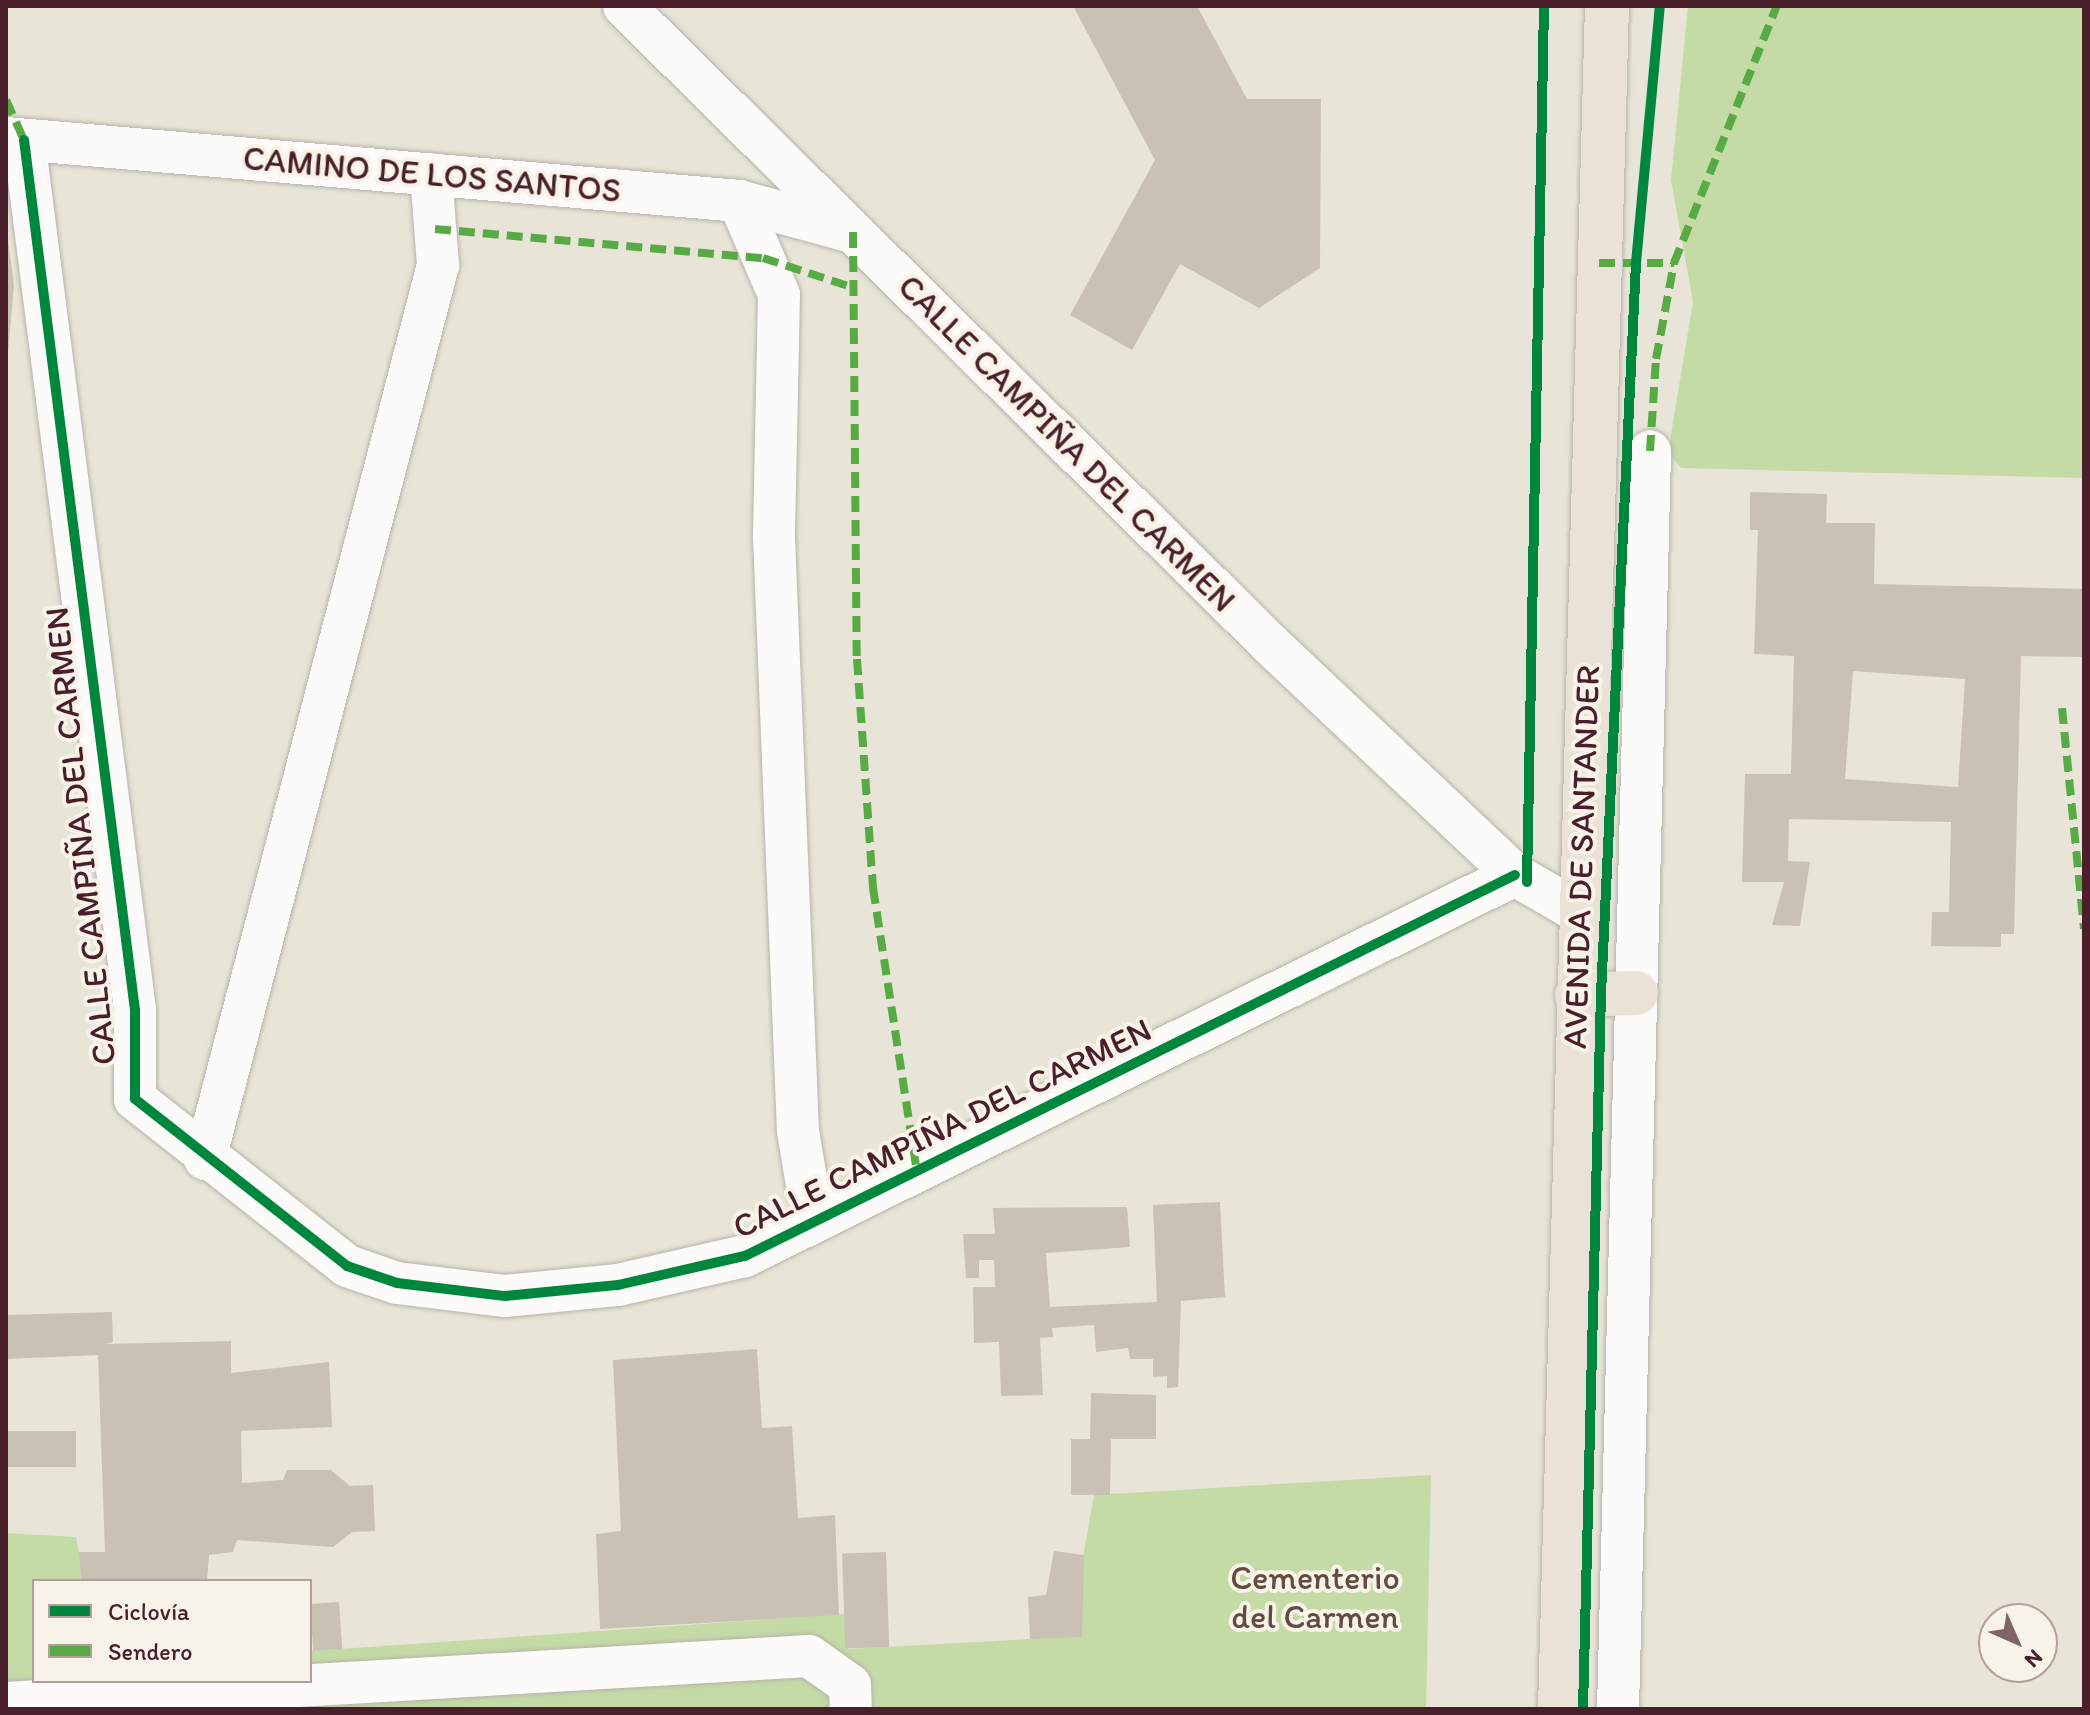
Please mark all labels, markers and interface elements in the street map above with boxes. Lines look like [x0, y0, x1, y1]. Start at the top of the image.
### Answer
street label: CAMINO DE LOS SANTOS [242, 137, 622, 211]
street label: CALLE CAMPIÑA DEL CARMEN [891, 267, 1243, 619]
street label: CALLE CAMPIÑA DEL CARMEN [36, 607, 124, 1065]
street label: AVENIDA DE SANTANDER [1554, 664, 1608, 1050]
street label: CALLE CAMPIÑA DEL CARMEN [728, 1010, 1156, 1246]
park label: Cementerio del Carmen [1230, 1557, 1400, 1636]
legend [32, 1579, 312, 1683]
text: Ciclovía [108, 1597, 190, 1626]
north arrow [1978, 1603, 2058, 1683]
text: Sendero [108, 1637, 192, 1666]
text: N [2019, 1644, 2049, 1674]

